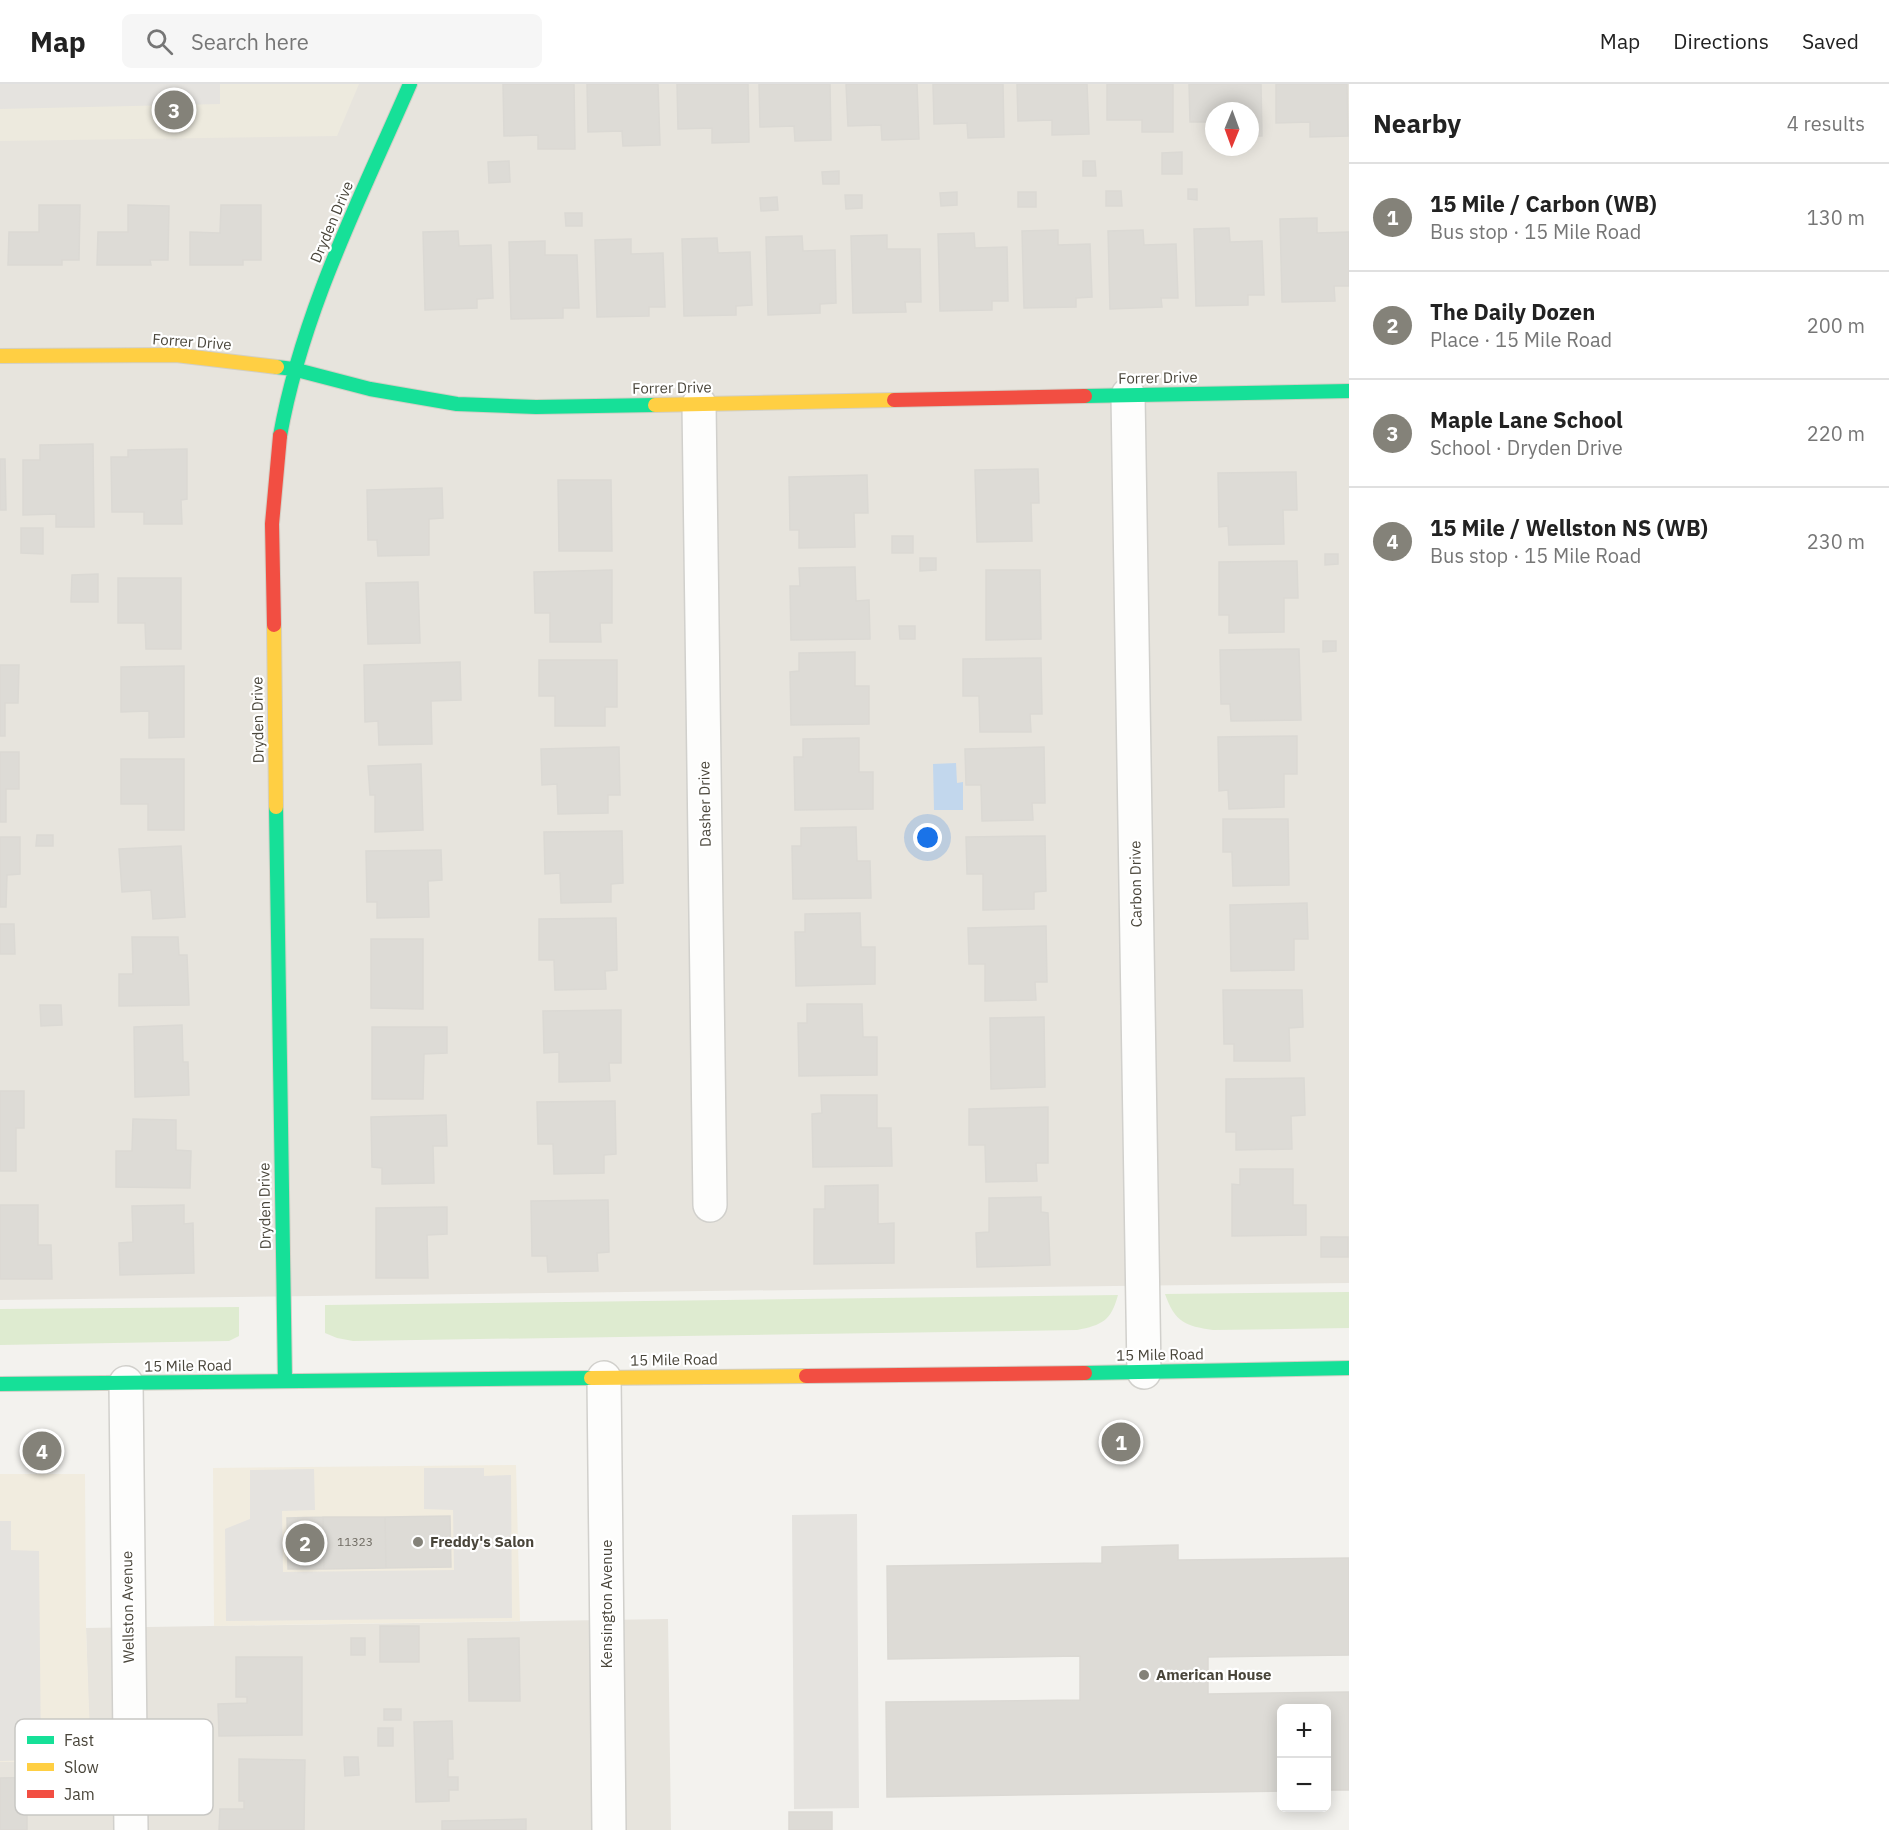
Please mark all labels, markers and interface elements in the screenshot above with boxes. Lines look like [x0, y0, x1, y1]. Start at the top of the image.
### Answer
search box [122, 14, 542, 68]
text: Map [30, 23, 86, 60]
icon: search [143, 25, 176, 58]
text: Search here [191, 27, 309, 56]
text: Map [1600, 27, 1640, 55]
text: Directions [1673, 27, 1769, 55]
text: Saved [1802, 27, 1859, 55]
pin: 3 [154, 87, 194, 132]
north arrow [1205, 102, 1259, 156]
text: Nearby [1373, 106, 1461, 140]
text: 4 results [1787, 110, 1865, 137]
street label: Dryden Drive [306, 178, 357, 266]
text: 15 Mile / Carbon (WB) [1430, 189, 1657, 218]
text: 1 [1387, 204, 1399, 231]
text: 130 m [1807, 204, 1865, 231]
text: Bus stop · 15 Mile Road [1430, 218, 1641, 245]
text: The Daily Dozen [1430, 297, 1595, 326]
text: 2 [1387, 312, 1399, 339]
text: 200 m [1807, 312, 1865, 339]
text: Place · 15 Mile Road [1430, 326, 1612, 353]
street label: Forrer Drive [152, 329, 232, 354]
street label: Forrer Drive [1118, 367, 1198, 388]
street label: Forrer Drive [632, 377, 712, 398]
text: Maple Lane School [1430, 405, 1623, 434]
text: 3 [1387, 420, 1399, 447]
text: 220 m [1807, 420, 1865, 447]
text: School · Dryden Drive [1430, 434, 1623, 461]
text: 15 Mile / Wellston NS (WB) [1430, 513, 1708, 542]
text: 4 [1387, 528, 1399, 555]
text: 230 m [1807, 528, 1865, 555]
text: Bus stop · 15 Mile Road [1430, 542, 1641, 569]
street label: Dryden Drive [247, 676, 268, 764]
street label: Dasher Drive [694, 761, 715, 847]
your location [913, 823, 942, 852]
street label: Carbon Drive [1125, 840, 1146, 928]
street label: Dryden Drive [254, 1162, 275, 1250]
street label: 15 Mile Road [1116, 1344, 1204, 1365]
street label: 15 Mile Road [630, 1349, 718, 1370]
street label: 15 Mile Road [144, 1355, 232, 1376]
pin: 1 [1102, 1420, 1140, 1464]
pin: 4 [22, 1428, 62, 1474]
pin: 2 [286, 1520, 324, 1566]
place label: Freddy's Salon [430, 1532, 534, 1551]
house number: 11323 [337, 1534, 373, 1549]
marker: Freddy's Salon [411, 1535, 425, 1549]
street label: Kensington Avenue [597, 1539, 616, 1669]
street label: Wellston Avenue [117, 1551, 138, 1663]
place label: American House [1156, 1665, 1272, 1684]
marker: American House [1137, 1668, 1151, 1682]
map controls [1277, 1704, 1331, 1812]
button: + [1277, 1704, 1331, 1758]
legend [15, 1719, 213, 1815]
text: Fast [64, 1730, 94, 1750]
text: Slow [64, 1757, 99, 1777]
button: − [1277, 1758, 1331, 1812]
text: Jam [64, 1784, 95, 1804]

